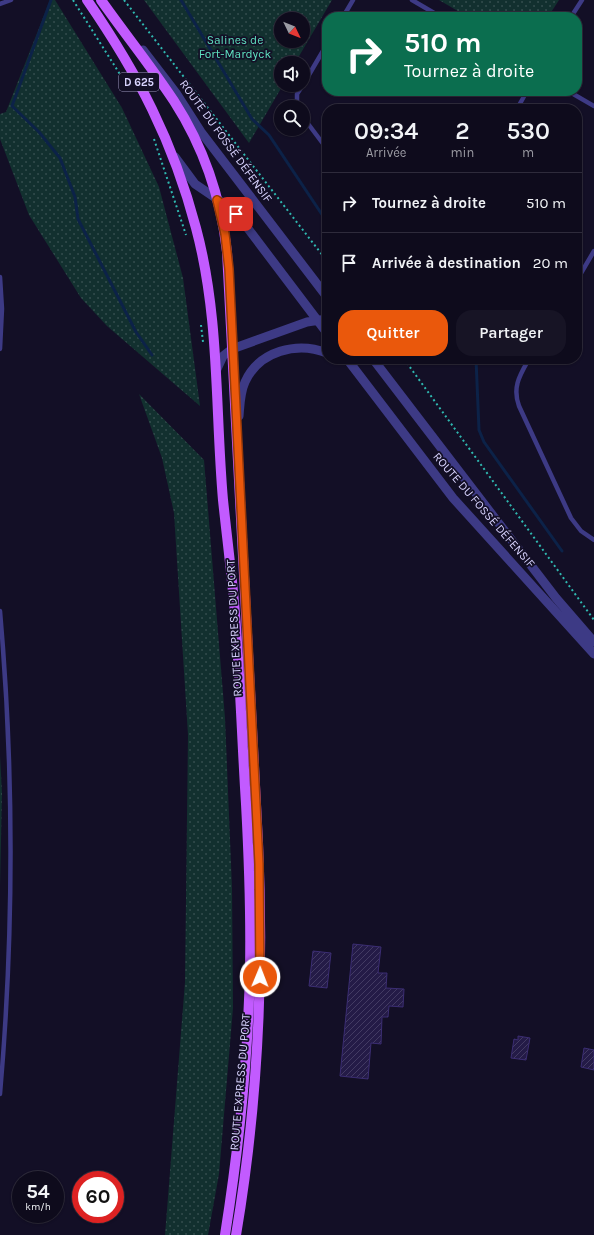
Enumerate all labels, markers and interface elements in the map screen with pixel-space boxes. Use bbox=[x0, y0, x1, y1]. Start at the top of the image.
north arrow bbox=[274, 12, 310, 48]
map controls bbox=[274, 12, 310, 136]
text: 510 m bbox=[404, 26, 482, 59]
icon: right bbox=[338, 28, 390, 80]
park label: Salines de Fort-Mardyck bbox=[199, 33, 271, 61]
button: sound bbox=[274, 56, 310, 92]
text: Tournez à droite bbox=[404, 60, 534, 82]
road number: D 625 bbox=[119, 73, 159, 91]
street label: ROUTE DU FOSSÉ DÉFENSIF bbox=[177, 76, 276, 205]
button: search bbox=[274, 100, 310, 136]
text: 09:34 bbox=[354, 117, 418, 145]
text: 2 bbox=[455, 117, 470, 145]
text: 530 bbox=[506, 117, 550, 145]
text: Arrivée bbox=[366, 145, 407, 160]
text: min bbox=[450, 145, 474, 160]
text: m bbox=[522, 145, 534, 160]
icon: right bbox=[338, 192, 360, 214]
text: Tournez à droite bbox=[372, 194, 486, 212]
text: 510 m bbox=[526, 194, 566, 212]
pin bbox=[219, 197, 253, 231]
icon: arrive bbox=[225, 203, 247, 225]
icon: arrive bbox=[338, 252, 360, 274]
text: Arrivée à destination bbox=[372, 254, 521, 272]
text: 20 m bbox=[533, 254, 568, 272]
button: Quitter bbox=[338, 310, 448, 356]
button: Partager bbox=[456, 310, 566, 356]
street label: ROUTE DU FOSSÉ DÉFENSIF bbox=[430, 449, 539, 570]
street label: ROUTE EXPRESS DU PORT bbox=[223, 559, 245, 697]
position arrow bbox=[239, 956, 281, 998]
street label: ROUTE EXPRESS DU PORT bbox=[227, 1013, 253, 1151]
speed limit sign: 60 bbox=[72, 1171, 124, 1223]
text: 54 bbox=[26, 1180, 50, 1203]
text: km/h bbox=[25, 1201, 51, 1213]

